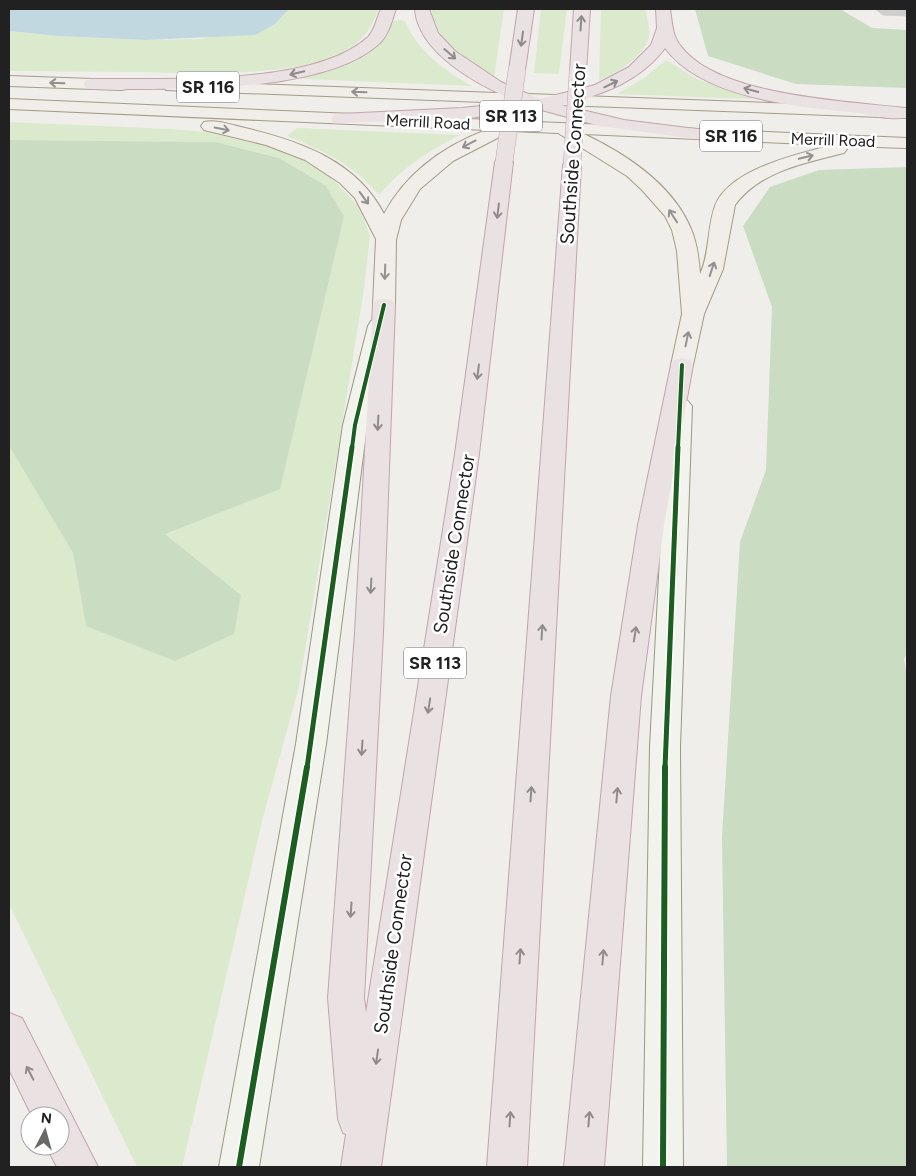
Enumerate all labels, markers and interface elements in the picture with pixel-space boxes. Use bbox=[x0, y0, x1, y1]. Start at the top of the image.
one-way arrow bbox=[576, 15, 586, 31]
one-way arrow bbox=[516, 31, 526, 47]
one-way arrow bbox=[443, 48, 456, 60]
street label: Southside Connector bbox=[555, 62, 591, 245]
one-way arrow bbox=[290, 69, 306, 78]
road number: SR 116 bbox=[177, 72, 239, 102]
one-way arrow bbox=[49, 78, 66, 88]
one-way arrow bbox=[603, 79, 618, 88]
one-way arrow bbox=[743, 85, 759, 94]
one-way arrow bbox=[352, 87, 368, 97]
road number: SR 113 bbox=[480, 100, 542, 132]
street label: Merrill Road bbox=[385, 110, 471, 134]
road number: SR 116 bbox=[700, 120, 762, 152]
one-way arrow bbox=[213, 124, 229, 134]
street label: Merrill Road bbox=[790, 129, 876, 151]
one-way arrow bbox=[461, 139, 476, 149]
one-way arrow bbox=[798, 152, 814, 161]
one-way arrow bbox=[359, 191, 369, 205]
one-way arrow bbox=[493, 202, 503, 218]
one-way arrow bbox=[668, 209, 679, 223]
one-way arrow bbox=[708, 262, 717, 277]
one-way arrow bbox=[380, 264, 389, 280]
one-way arrow bbox=[683, 332, 693, 348]
one-way arrow bbox=[473, 364, 483, 380]
one-way arrow bbox=[374, 415, 383, 431]
street label: Southside Connector bbox=[428, 452, 480, 636]
one-way arrow bbox=[366, 577, 376, 593]
one-way arrow bbox=[537, 624, 546, 640]
one-way arrow bbox=[630, 626, 640, 642]
road number: SR 113 bbox=[404, 648, 466, 678]
one-way arrow bbox=[424, 698, 434, 714]
one-way arrow bbox=[357, 740, 366, 756]
one-way arrow bbox=[527, 787, 536, 803]
one-way arrow bbox=[612, 787, 622, 803]
street label: Southside Connector bbox=[369, 852, 417, 1036]
one-way arrow bbox=[347, 902, 356, 918]
one-way arrow bbox=[516, 949, 525, 965]
one-way arrow bbox=[598, 949, 608, 965]
one-way arrow bbox=[372, 1049, 382, 1065]
one-way arrow bbox=[25, 1066, 34, 1081]
north arrow bbox=[20, 1106, 70, 1156]
text: N bbox=[40, 1110, 53, 1128]
one-way arrow bbox=[505, 1111, 514, 1127]
one-way arrow bbox=[584, 1111, 593, 1127]

